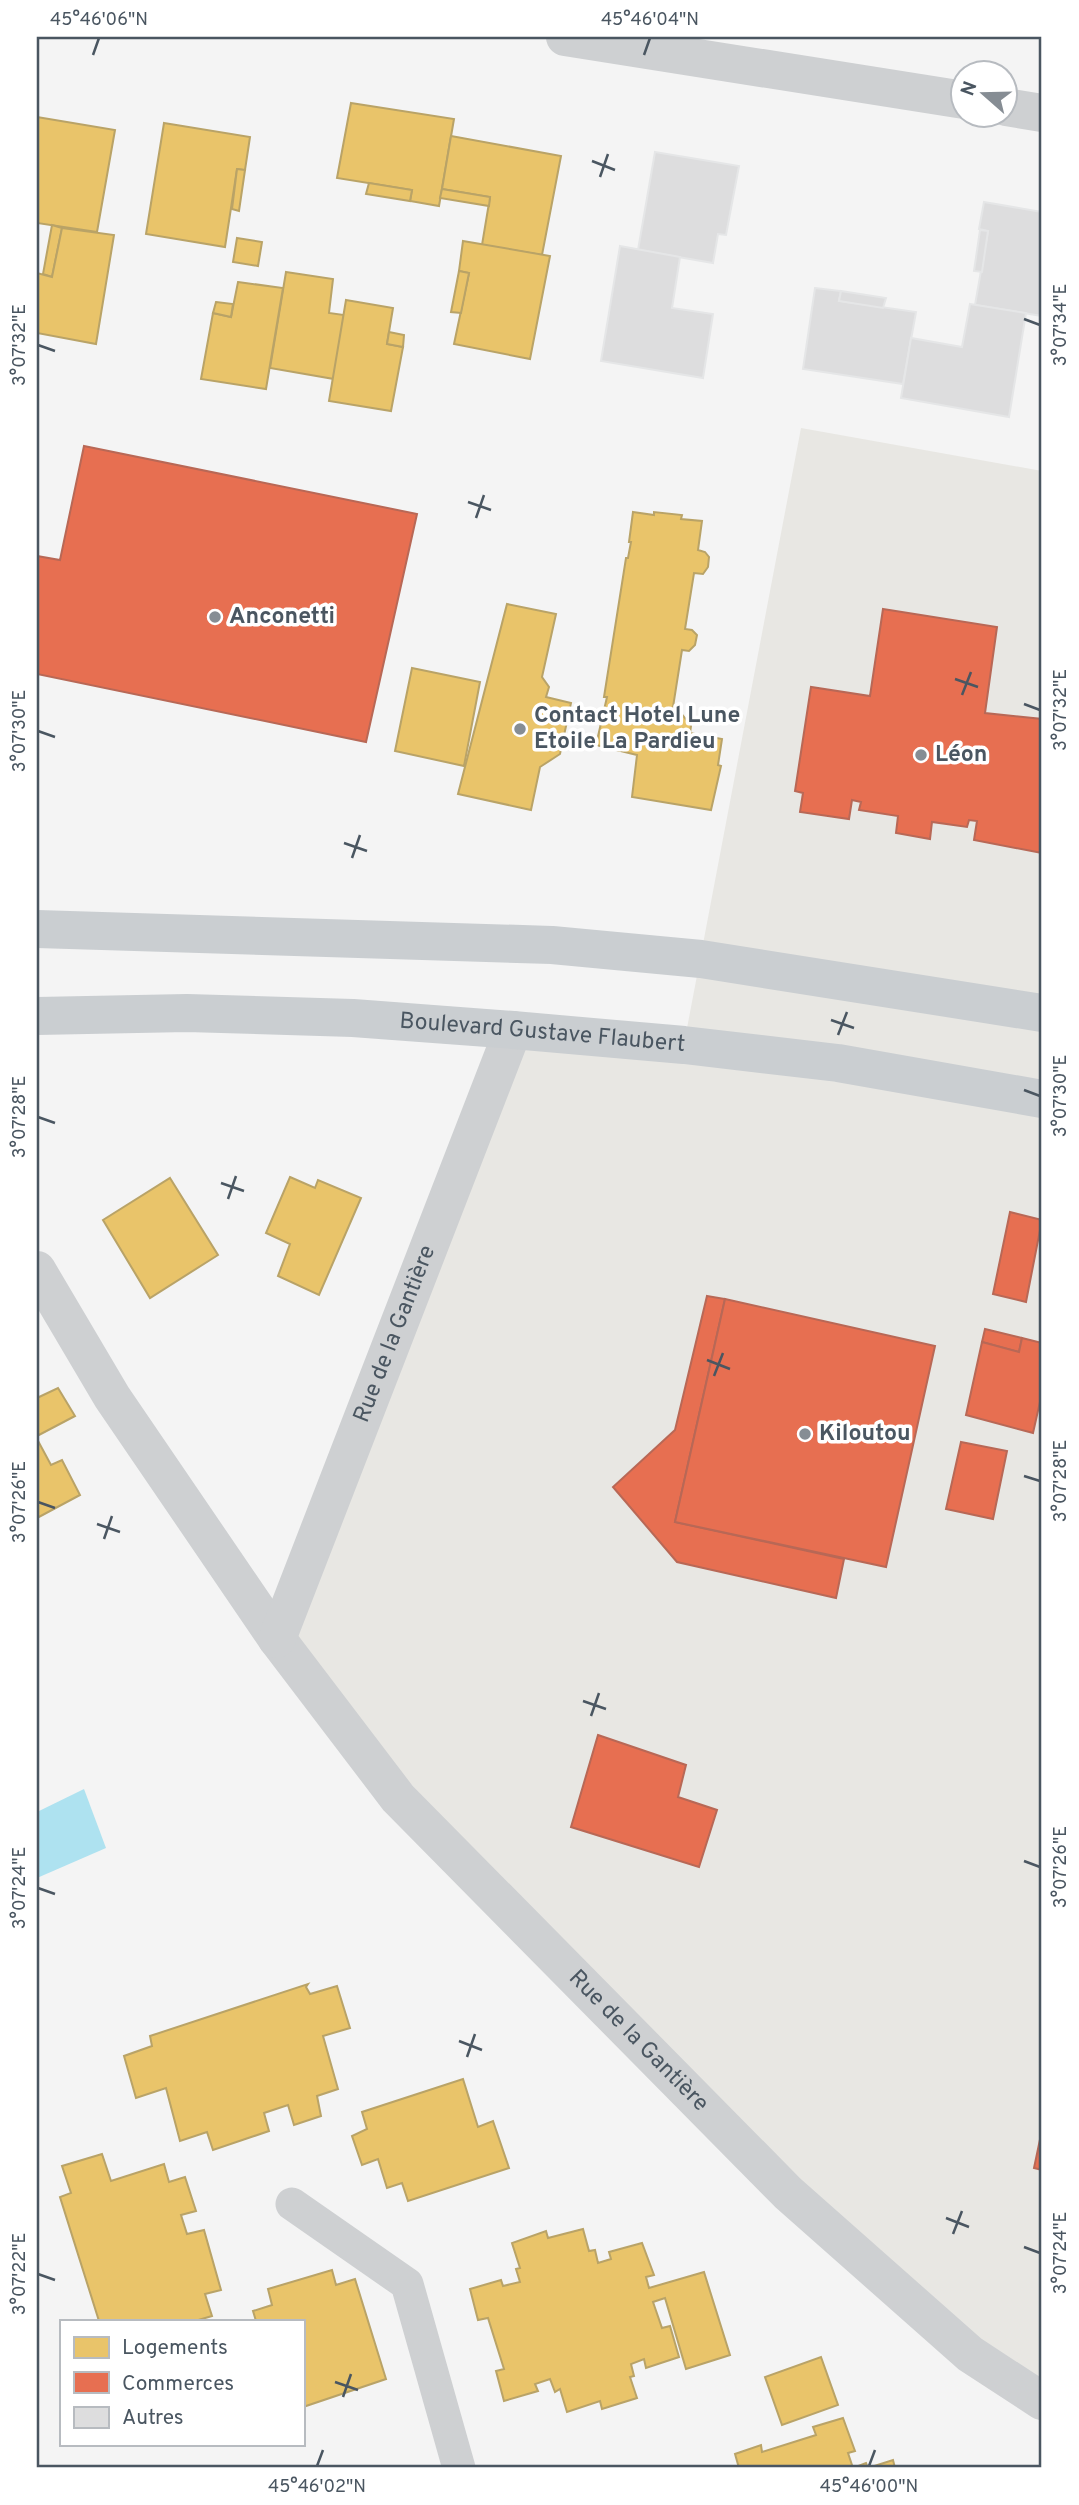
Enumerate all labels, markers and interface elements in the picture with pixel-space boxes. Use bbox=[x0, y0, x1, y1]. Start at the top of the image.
text: 45°46'06"N bbox=[50, 9, 148, 32]
text: 45°46'04"N bbox=[601, 9, 699, 32]
north arrow bbox=[950, 60, 1020, 130]
text: N bbox=[956, 78, 984, 99]
text: 3°07'34"E bbox=[1050, 284, 1073, 366]
text: 3°07'32"E bbox=[9, 304, 32, 386]
place label: Anconetti bbox=[229, 603, 335, 632]
marker: Anconetti bbox=[207, 609, 223, 625]
text: 3°07'32"E bbox=[1050, 669, 1073, 751]
text: 3°07'30"E bbox=[9, 690, 32, 772]
place label: Contact Hotel Lune Etoile La Pardieu bbox=[534, 702, 740, 757]
marker: Contact Hotel Lune Etoile La Pardieu bbox=[512, 721, 528, 737]
place label: Léon bbox=[935, 741, 987, 770]
marker: Léon bbox=[913, 747, 929, 763]
street label: Boulevard Gustave Flaubert bbox=[398, 1007, 686, 1060]
text: 3°07'30"E bbox=[1050, 1055, 1073, 1137]
text: 3°07'28"E bbox=[9, 1076, 32, 1158]
street label: Rue de la Gantière bbox=[348, 1241, 443, 1427]
place label: Kiloutou bbox=[819, 1420, 911, 1449]
marker: Kiloutou bbox=[797, 1426, 813, 1442]
text: 3°07'28"E bbox=[1050, 1440, 1073, 1522]
text: 3°07'26"E bbox=[9, 1461, 32, 1543]
text: 3°07'26"E bbox=[1050, 1826, 1073, 1908]
text: 3°07'24"E bbox=[9, 1847, 32, 1929]
street label: Rue de la Gantière bbox=[562, 1964, 714, 2118]
text: 3°07'24"E bbox=[1050, 2212, 1073, 2294]
text: 3°07'22"E bbox=[9, 2233, 32, 2315]
legend bbox=[60, 2320, 304, 2446]
text: Logements bbox=[122, 2335, 228, 2362]
text: Commerces bbox=[122, 2371, 234, 2398]
text: Autres bbox=[122, 2405, 184, 2432]
text: 45°46'02"N bbox=[268, 2476, 366, 2499]
text: 45°46'00"N bbox=[820, 2476, 918, 2499]

